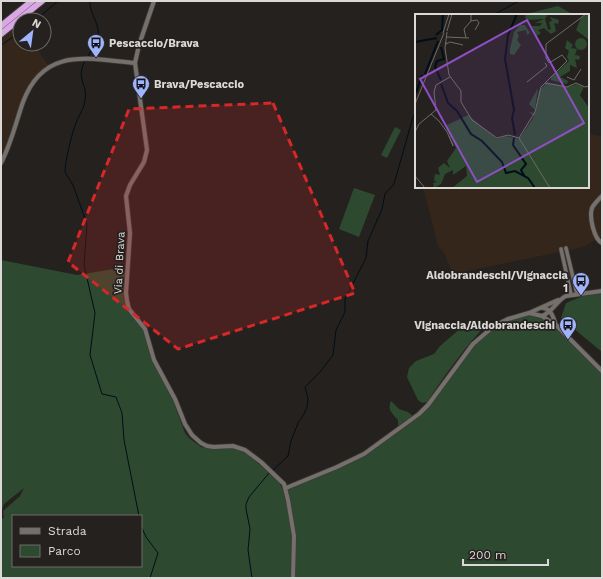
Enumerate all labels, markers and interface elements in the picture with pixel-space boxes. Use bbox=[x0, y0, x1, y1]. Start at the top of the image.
north arrow bbox=[12, 12, 52, 52]
inset map bbox=[415, 14, 589, 188]
text: N bbox=[30, 16, 43, 31]
bus stop icon: Pescaccio/Brava bbox=[86, 33, 106, 58]
place label: Pescaccio/Brava bbox=[109, 37, 200, 50]
bus stop icon: Brava/Pescaccio bbox=[131, 74, 151, 99]
place label: Brava/Pescaccio bbox=[154, 78, 245, 91]
street label: Via di Brava bbox=[111, 231, 128, 295]
place label: Aldobrandeschi/Vignaccia 1 bbox=[426, 269, 569, 295]
bus stop icon: Aldobrandeschi/Vignaccia 1 bbox=[571, 271, 591, 296]
bus stop icon: Vignaccia/Aldobrandeschi bbox=[558, 315, 578, 340]
place label: Vignaccia/Aldobrandeschi bbox=[414, 319, 555, 332]
legend bbox=[12, 515, 142, 567]
text: Strada bbox=[48, 524, 87, 538]
scale bar bbox=[463, 541, 548, 567]
text: Parco bbox=[48, 544, 81, 558]
text: 200 m bbox=[469, 548, 506, 562]

